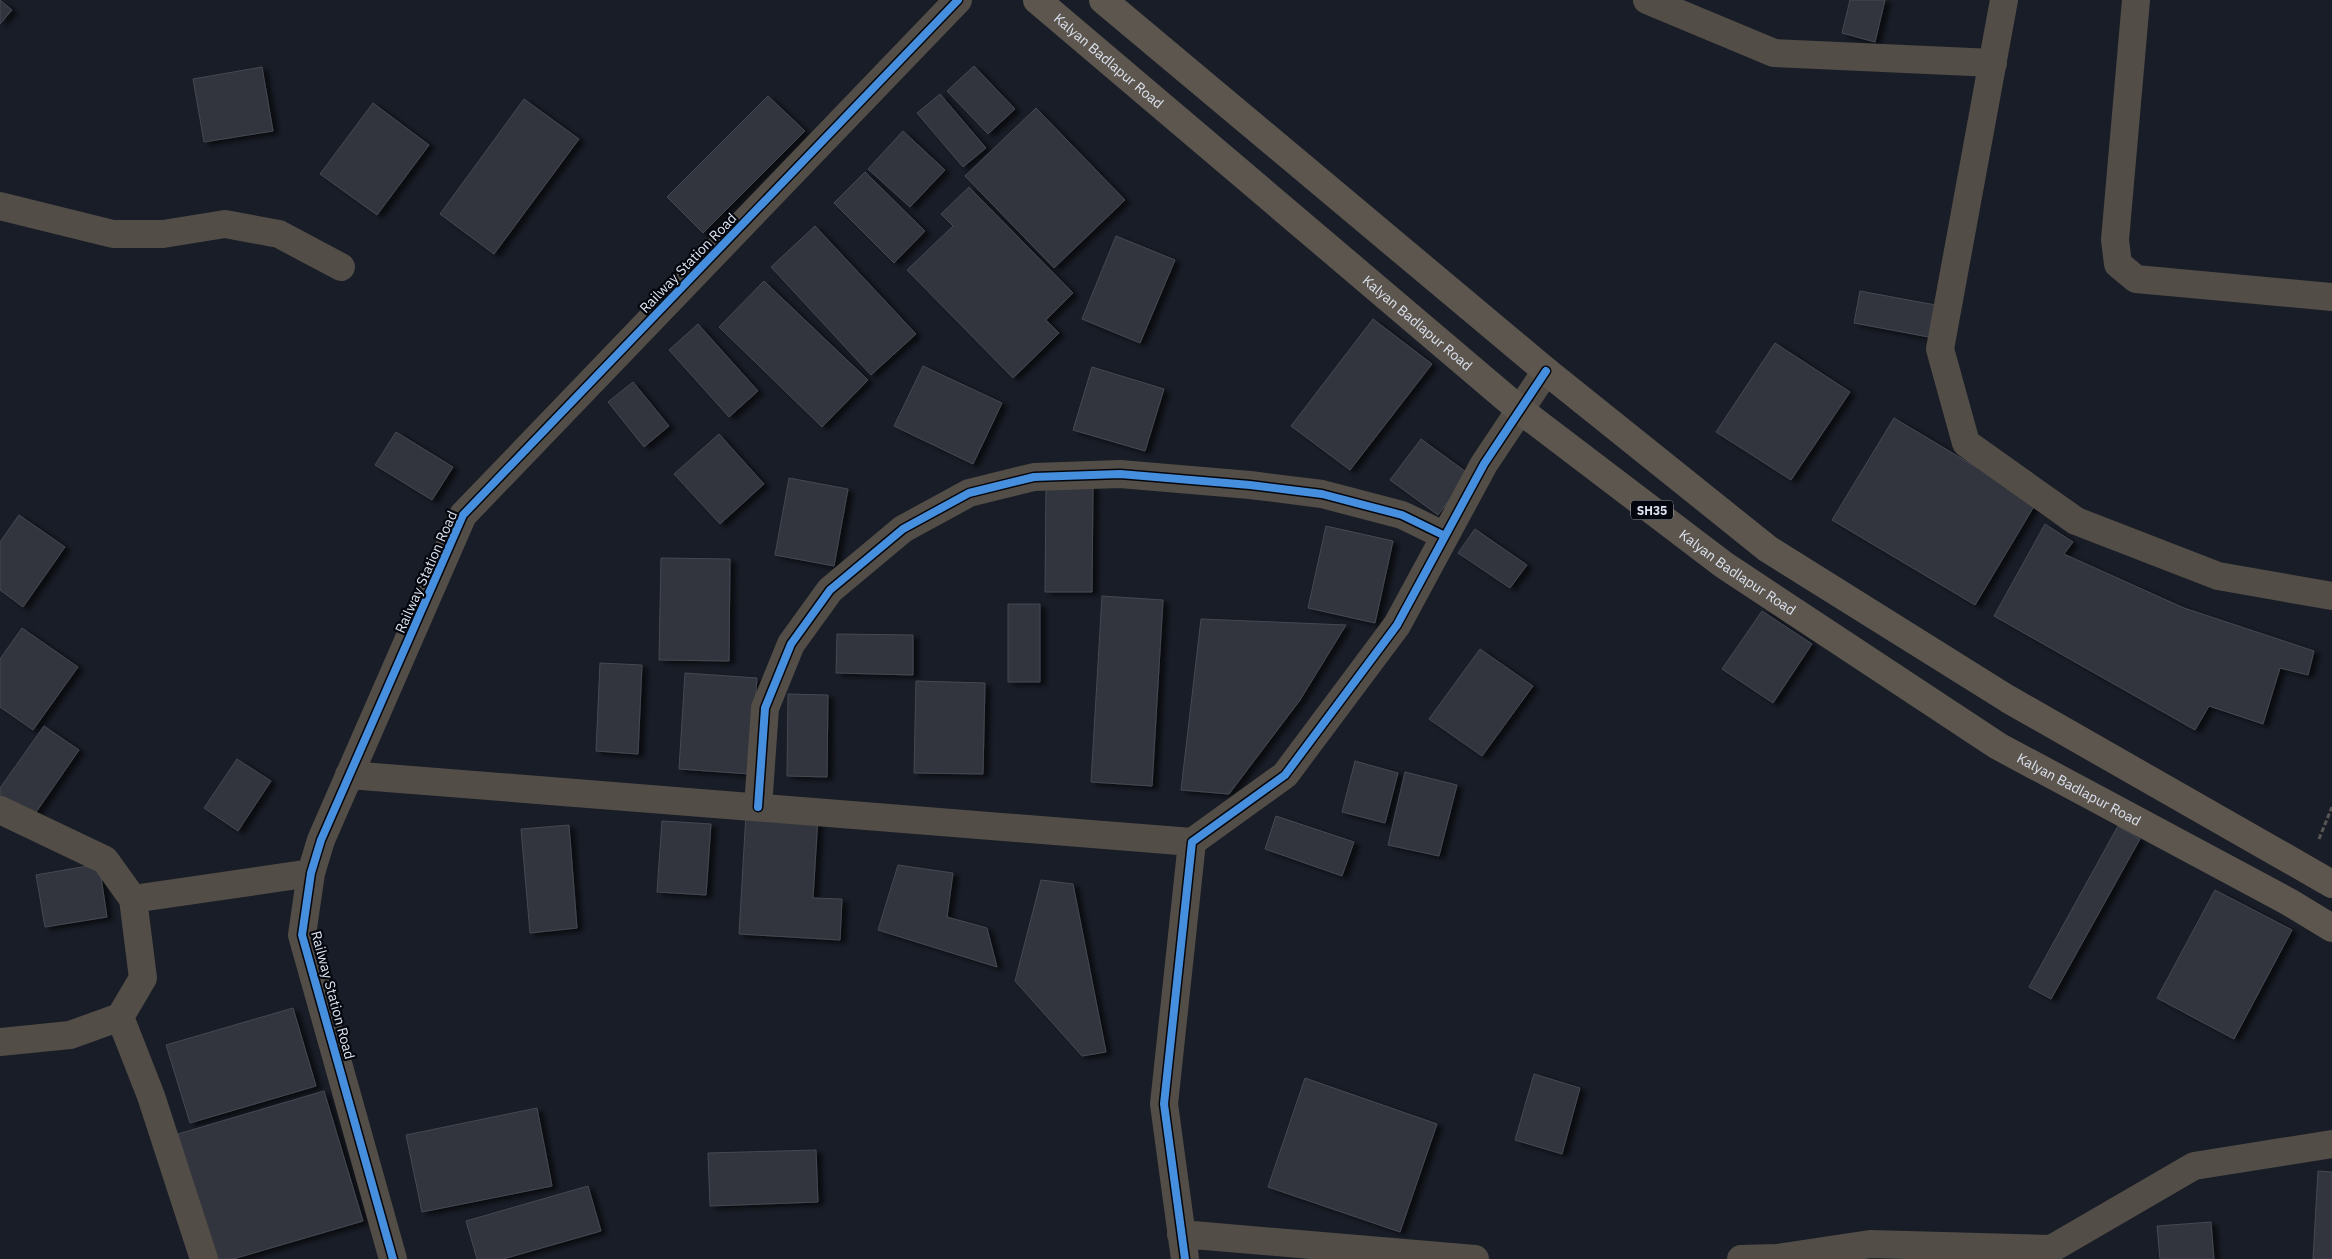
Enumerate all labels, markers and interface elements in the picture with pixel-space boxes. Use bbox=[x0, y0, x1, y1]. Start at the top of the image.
street label: Kalyan Badlapur Road bbox=[1050, 9, 1167, 112]
street label: Railway Station Road bbox=[636, 209, 740, 317]
street label: Kalyan Badlapur Road bbox=[1359, 271, 1476, 374]
road number: SH35 bbox=[1631, 500, 1673, 520]
street label: Railway Station Road bbox=[391, 508, 461, 636]
street label: Kalyan Badlapur Road bbox=[1676, 525, 1799, 619]
street label: Kalyan Badlapur Road bbox=[2014, 749, 2144, 830]
street label: Railway Station Road bbox=[307, 929, 359, 1061]

